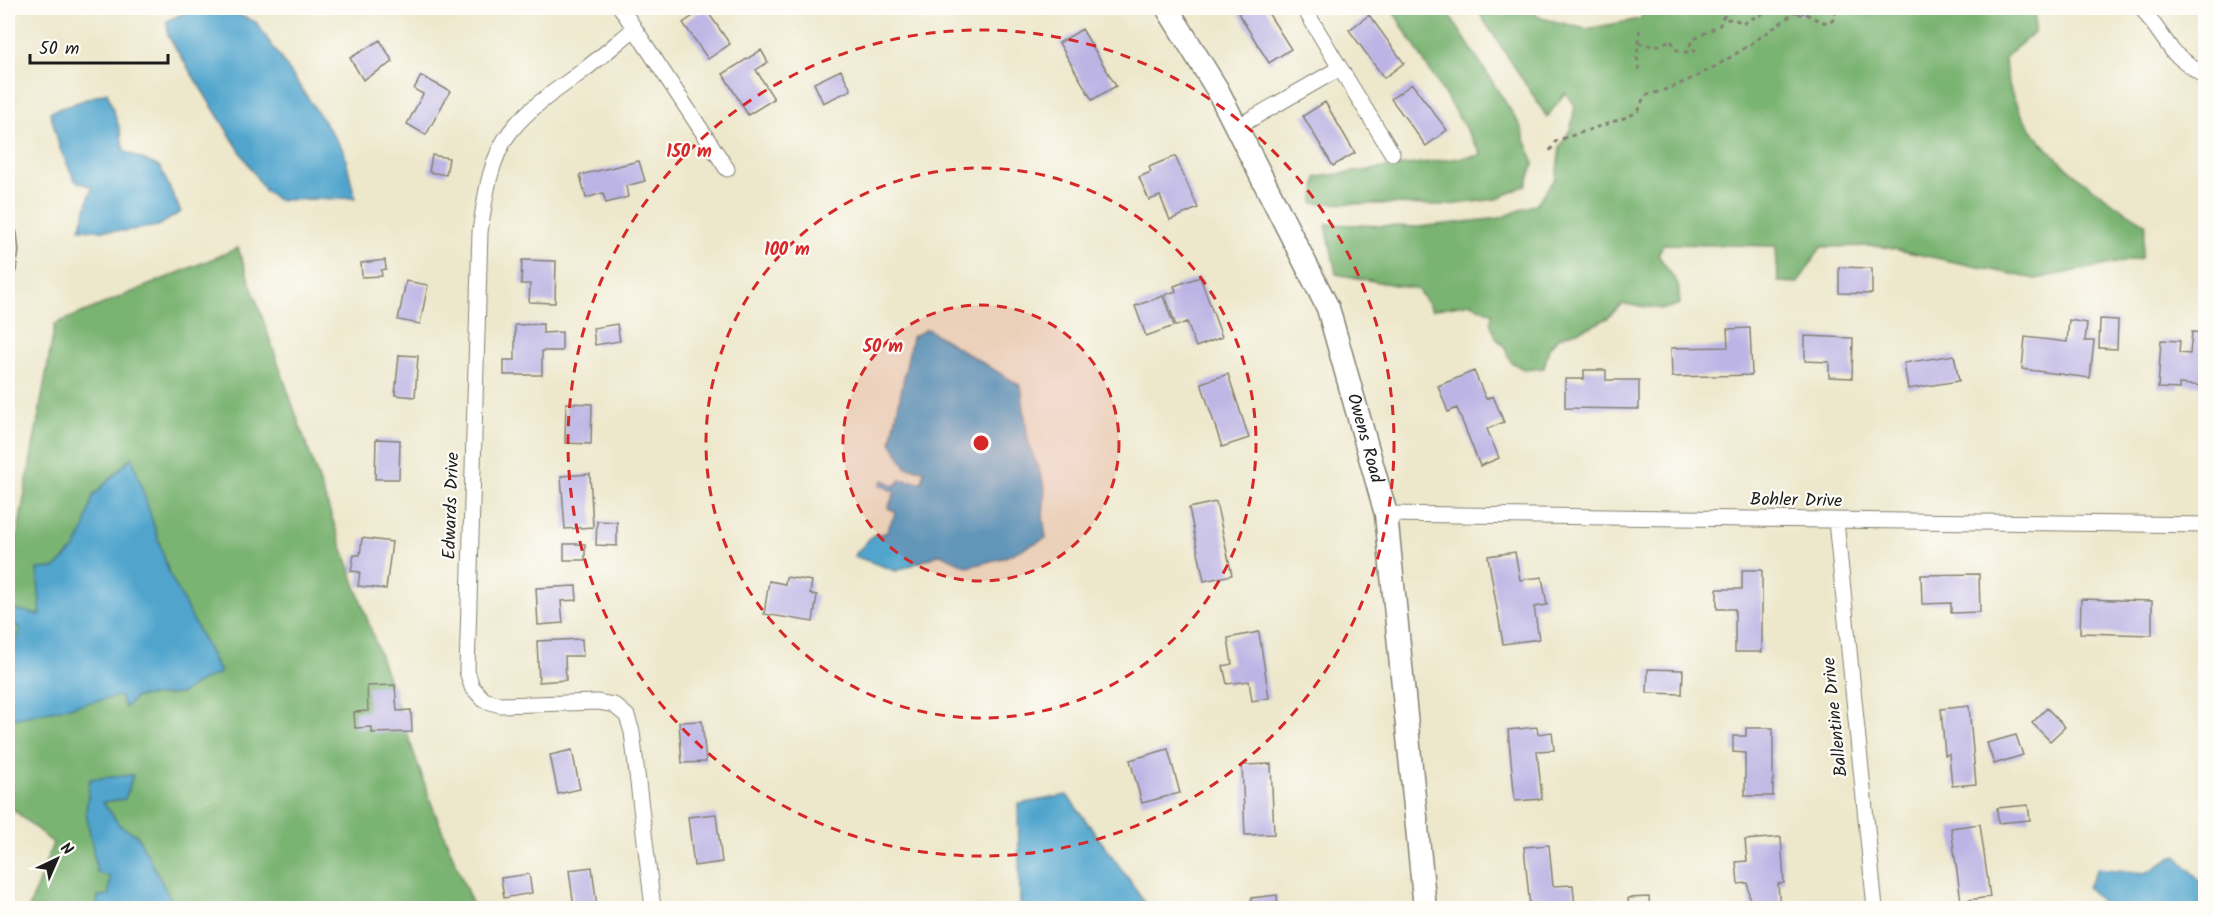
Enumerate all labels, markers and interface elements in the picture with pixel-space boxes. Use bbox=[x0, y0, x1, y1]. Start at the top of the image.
scale bar bbox=[30, 27, 168, 65]
text: 50 m bbox=[39, 35, 79, 64]
text: 150 m bbox=[666, 138, 712, 167]
text: 100 m bbox=[764, 236, 810, 265]
text: 50 m bbox=[862, 333, 903, 362]
street label: Owens Road bbox=[1338, 390, 1391, 487]
centre of rings bbox=[971, 433, 991, 453]
street label: Edwards Drive bbox=[436, 452, 468, 560]
street label: Bohler Drive bbox=[1749, 486, 1843, 516]
street label: Ballentine Drive bbox=[1815, 656, 1857, 778]
north arrow bbox=[27, 829, 87, 889]
text: N bbox=[54, 837, 79, 862]

